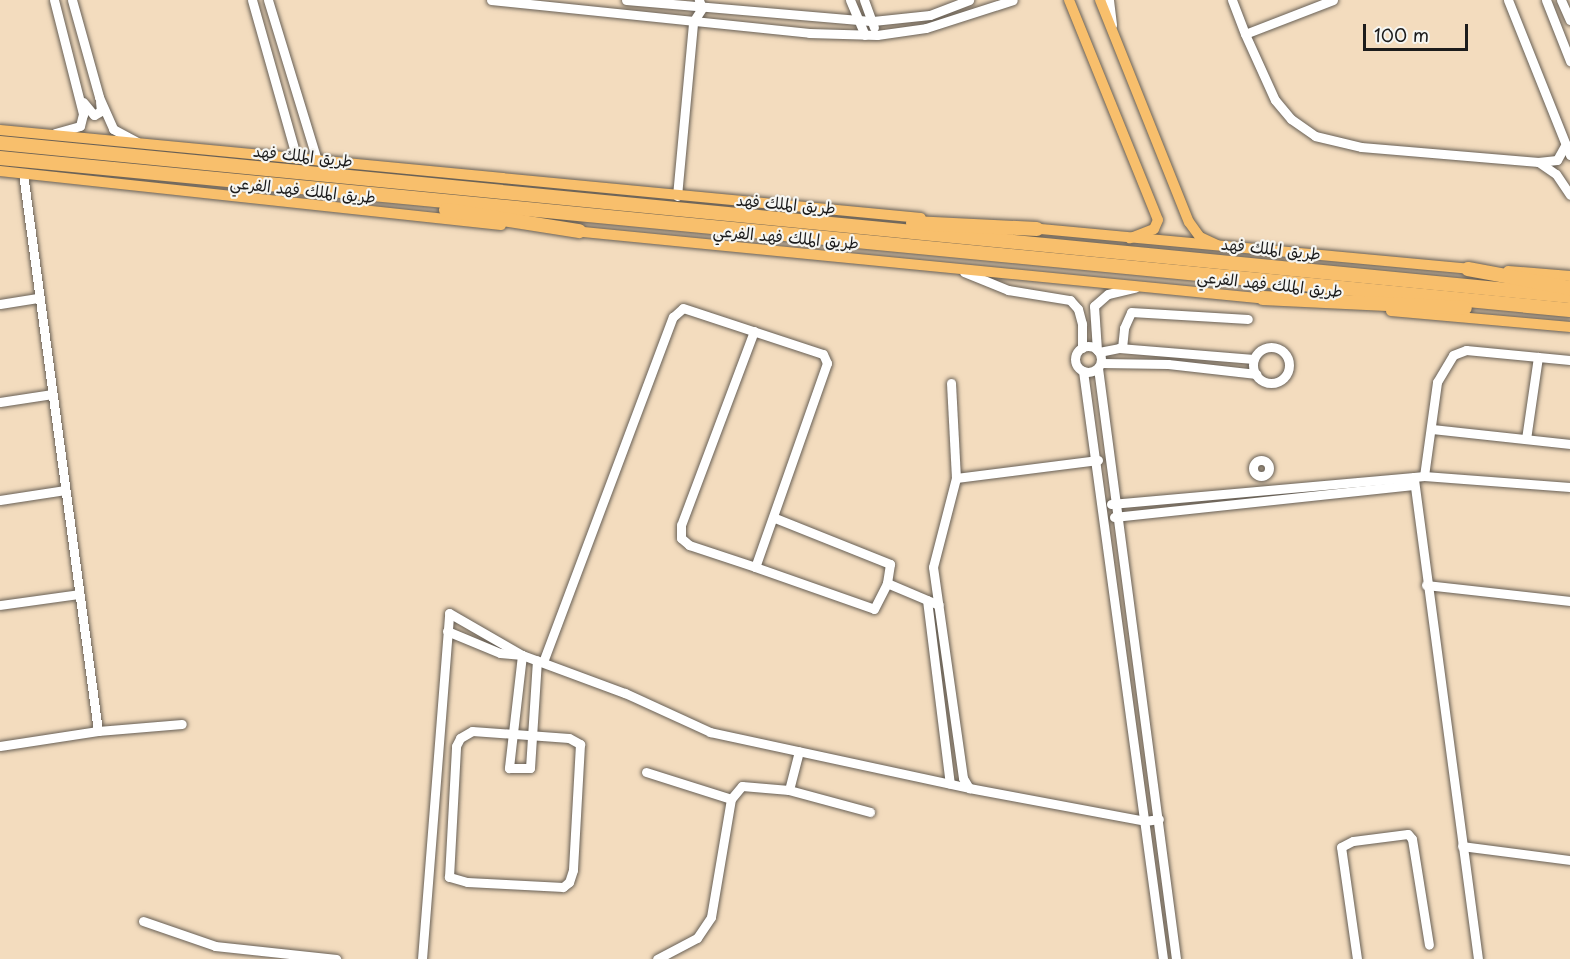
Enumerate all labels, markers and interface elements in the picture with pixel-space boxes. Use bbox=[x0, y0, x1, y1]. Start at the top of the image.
scale bar bbox=[1366, 12, 1471, 50]
text: 100 m bbox=[1374, 21, 1429, 48]
street label: طريق الملك فهد bbox=[252, 140, 354, 170]
street label: طريق الملك فهد الفرعي bbox=[229, 172, 377, 206]
street label: طريق الملك فهد bbox=[735, 189, 837, 217]
street label: طريق الملك فهد الفرعي bbox=[712, 220, 860, 252]
street label: طريق الملك فهد bbox=[1220, 233, 1322, 263]
street label: طريق الملك فهد الفرعي bbox=[1196, 266, 1344, 300]

